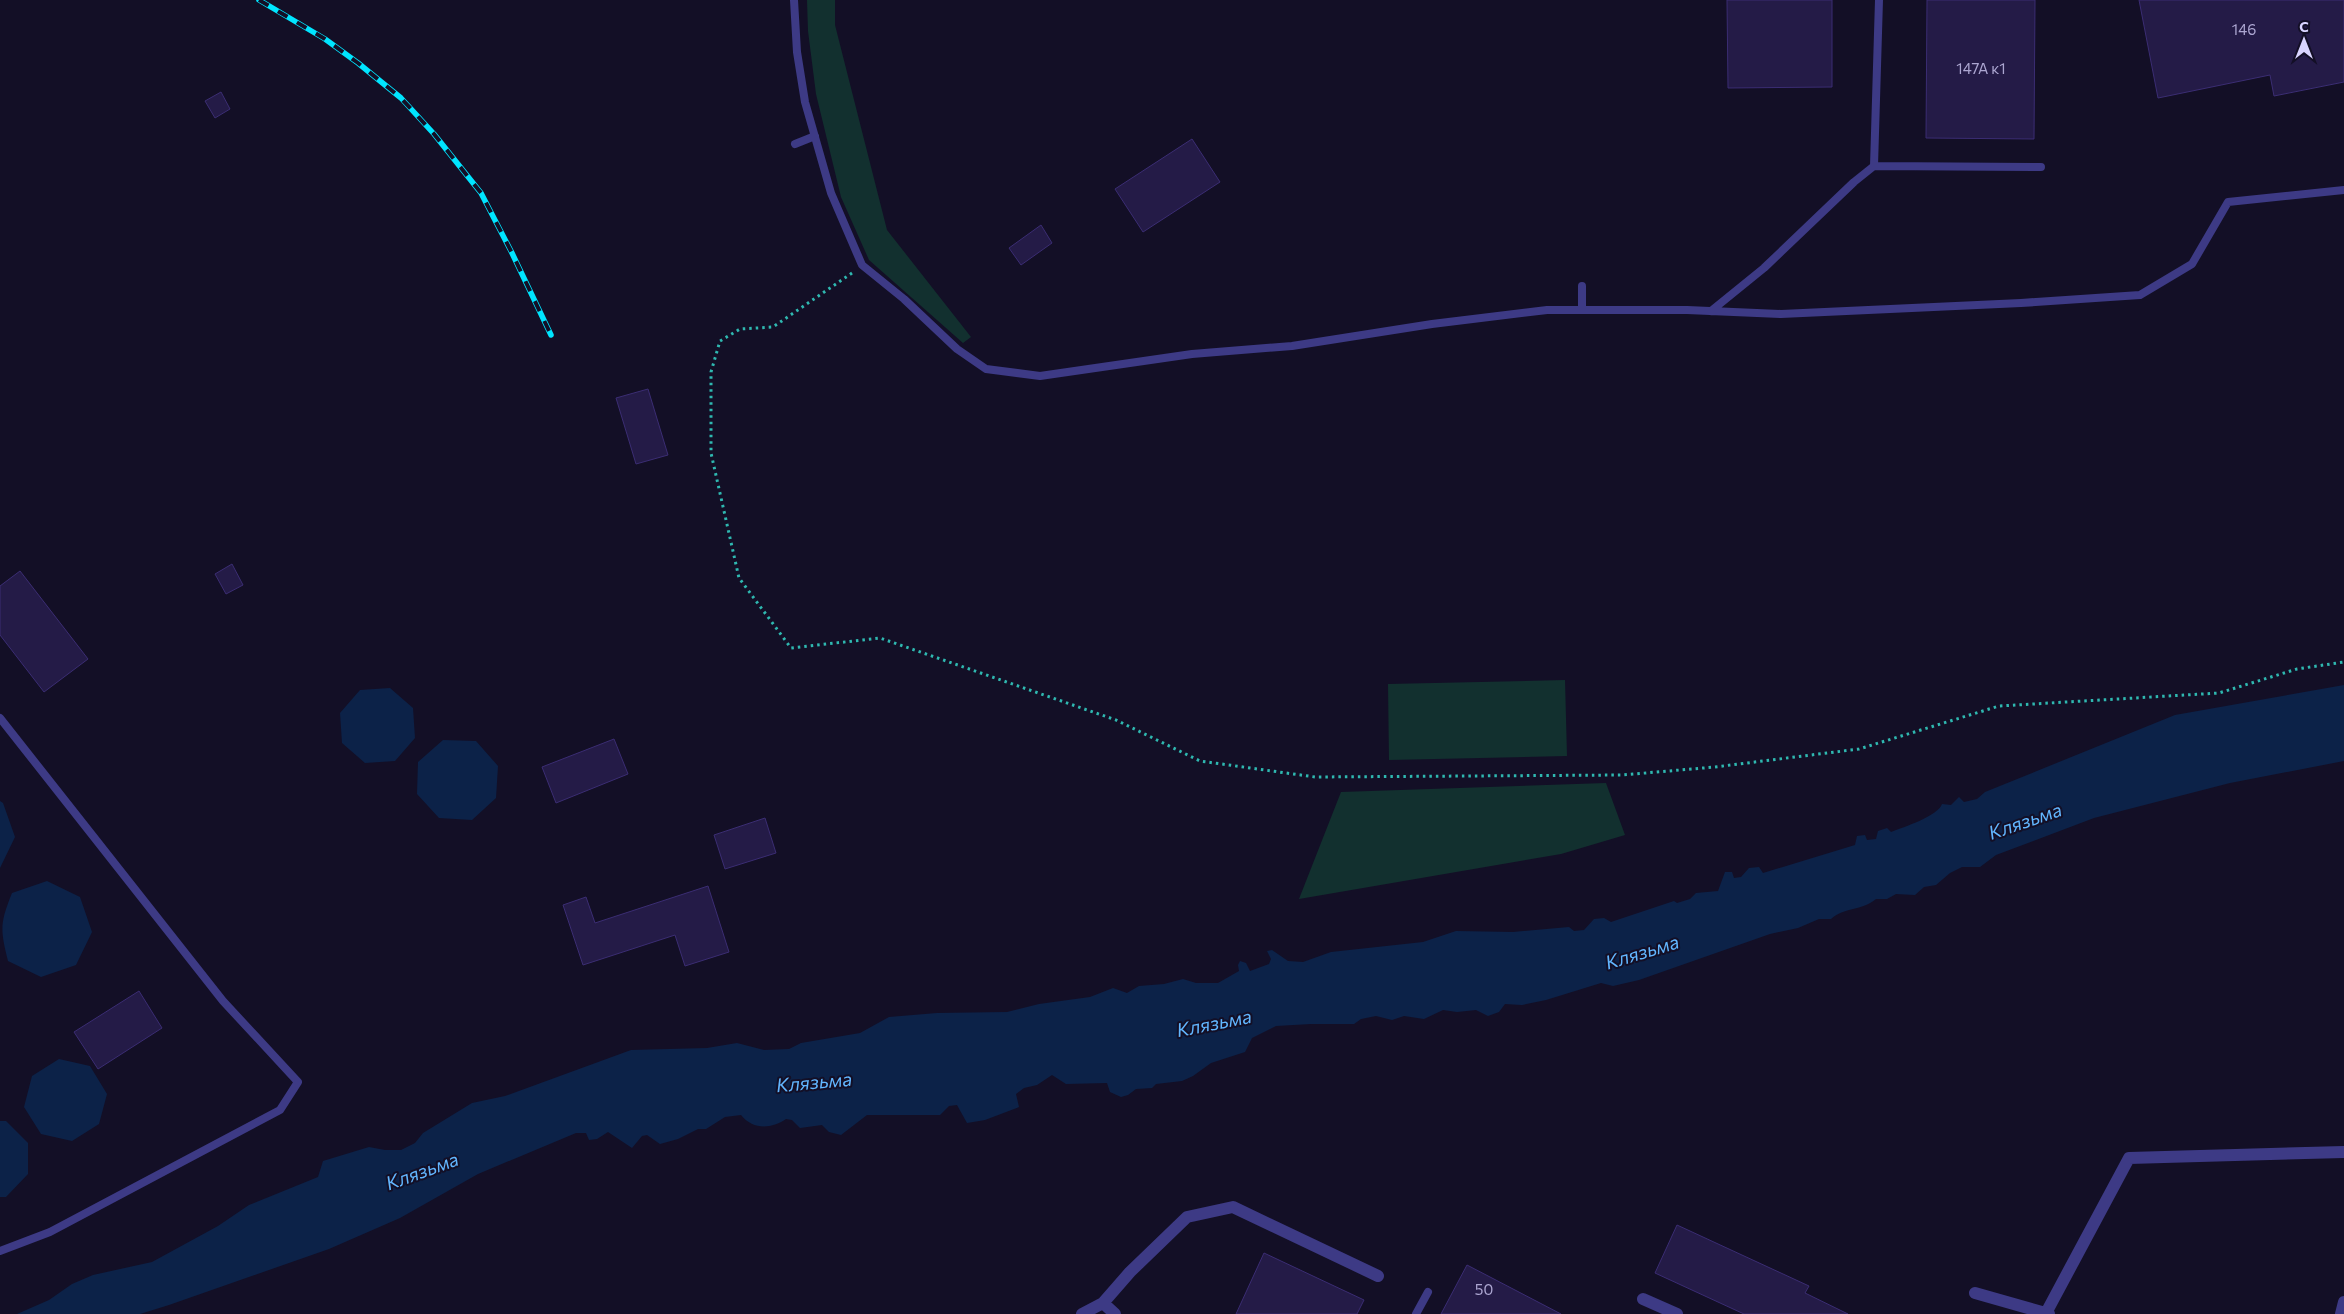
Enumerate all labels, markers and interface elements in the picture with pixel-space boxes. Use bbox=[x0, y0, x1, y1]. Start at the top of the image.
north arrow bbox=[2279, 15, 2329, 65]
text: С bbox=[2299, 18, 2309, 35]
house number: 146 bbox=[2232, 20, 2256, 38]
house number: 147А к1 bbox=[1956, 59, 2006, 77]
water label: Клязьма bbox=[1985, 797, 2065, 844]
water label: Клязьма bbox=[1602, 929, 1682, 974]
water label: Клязьма bbox=[1174, 1004, 1254, 1041]
water label: Клязьма bbox=[775, 1067, 853, 1096]
water label: Клязьма bbox=[382, 1147, 462, 1194]
house number: 50 bbox=[1475, 1280, 1493, 1298]

